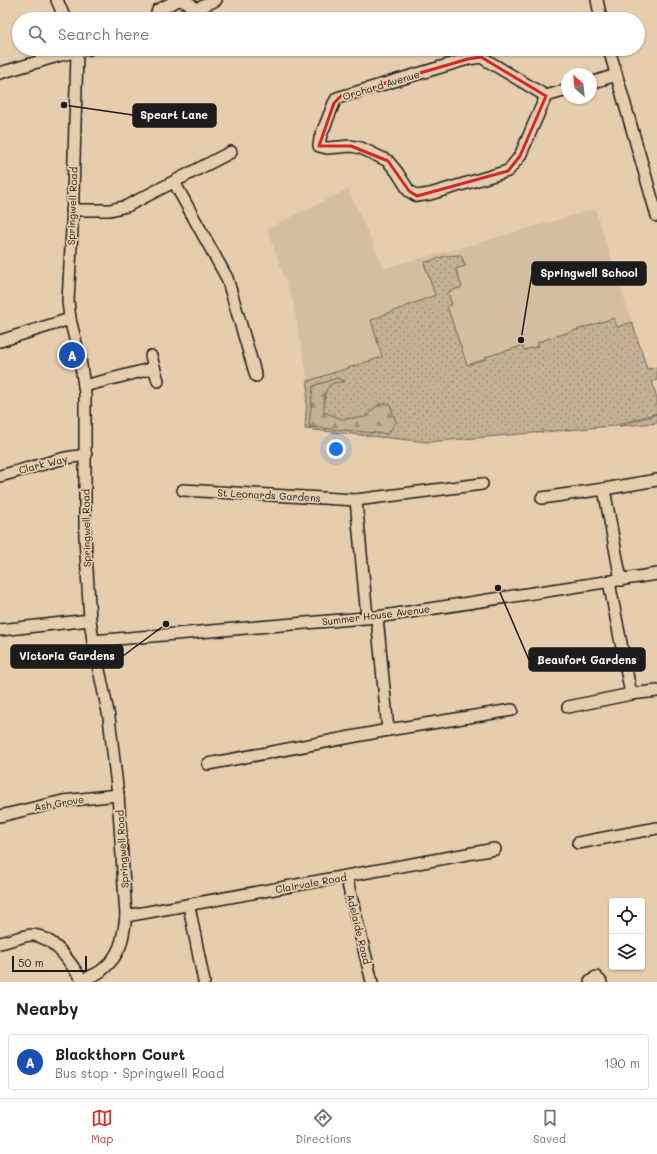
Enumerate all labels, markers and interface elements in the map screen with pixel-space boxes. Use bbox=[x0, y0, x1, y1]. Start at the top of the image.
search box bbox=[12, 12, 645, 56]
icon: search bbox=[26, 23, 48, 45]
text: Search here bbox=[58, 24, 149, 44]
street label: Orchard Avenue bbox=[341, 67, 421, 103]
north arrow bbox=[561, 68, 597, 104]
callout: Speart Lane bbox=[133, 104, 216, 127]
text: Speart Lane bbox=[140, 107, 208, 122]
street label: Springwell Road bbox=[64, 167, 80, 245]
callout: Springwell School bbox=[532, 262, 646, 285]
text: Springwell School bbox=[540, 265, 638, 280]
pin: A bbox=[59, 340, 85, 370]
your location bbox=[326, 439, 346, 459]
street label: Clark Way bbox=[17, 451, 69, 477]
street label: St Leonards Gardens bbox=[217, 485, 321, 505]
street label: Springwell Road bbox=[78, 489, 94, 567]
street label: Summer House Avenue bbox=[321, 601, 431, 629]
callout: Victoria Gardens bbox=[11, 645, 123, 668]
text: Victoria Gardens bbox=[19, 648, 115, 663]
callout: Beaufort Gardens bbox=[529, 648, 645, 671]
text: Beaufort Gardens bbox=[537, 652, 637, 667]
street label: Ash Grove bbox=[33, 792, 85, 814]
street label: Springwell Road bbox=[112, 809, 132, 889]
street label: Clairvale Road bbox=[274, 870, 348, 896]
street label: Adelaide Road bbox=[344, 892, 374, 966]
map controls bbox=[609, 898, 645, 970]
button: locate bbox=[609, 898, 645, 934]
button: layers bbox=[609, 934, 645, 970]
scale bar bbox=[12, 954, 87, 973]
text: 50 m bbox=[18, 955, 44, 970]
text: Nearby bbox=[16, 997, 78, 1019]
text: Blackthorn Court bbox=[55, 1044, 185, 1064]
text: A bbox=[25, 1054, 35, 1071]
text: 190 m bbox=[604, 1054, 640, 1071]
text: Bus stop · Springwell Road bbox=[55, 1064, 224, 1081]
tab: Map bbox=[91, 1107, 113, 1146]
tab: Directions bbox=[295, 1107, 351, 1146]
tab: Saved bbox=[533, 1107, 566, 1146]

